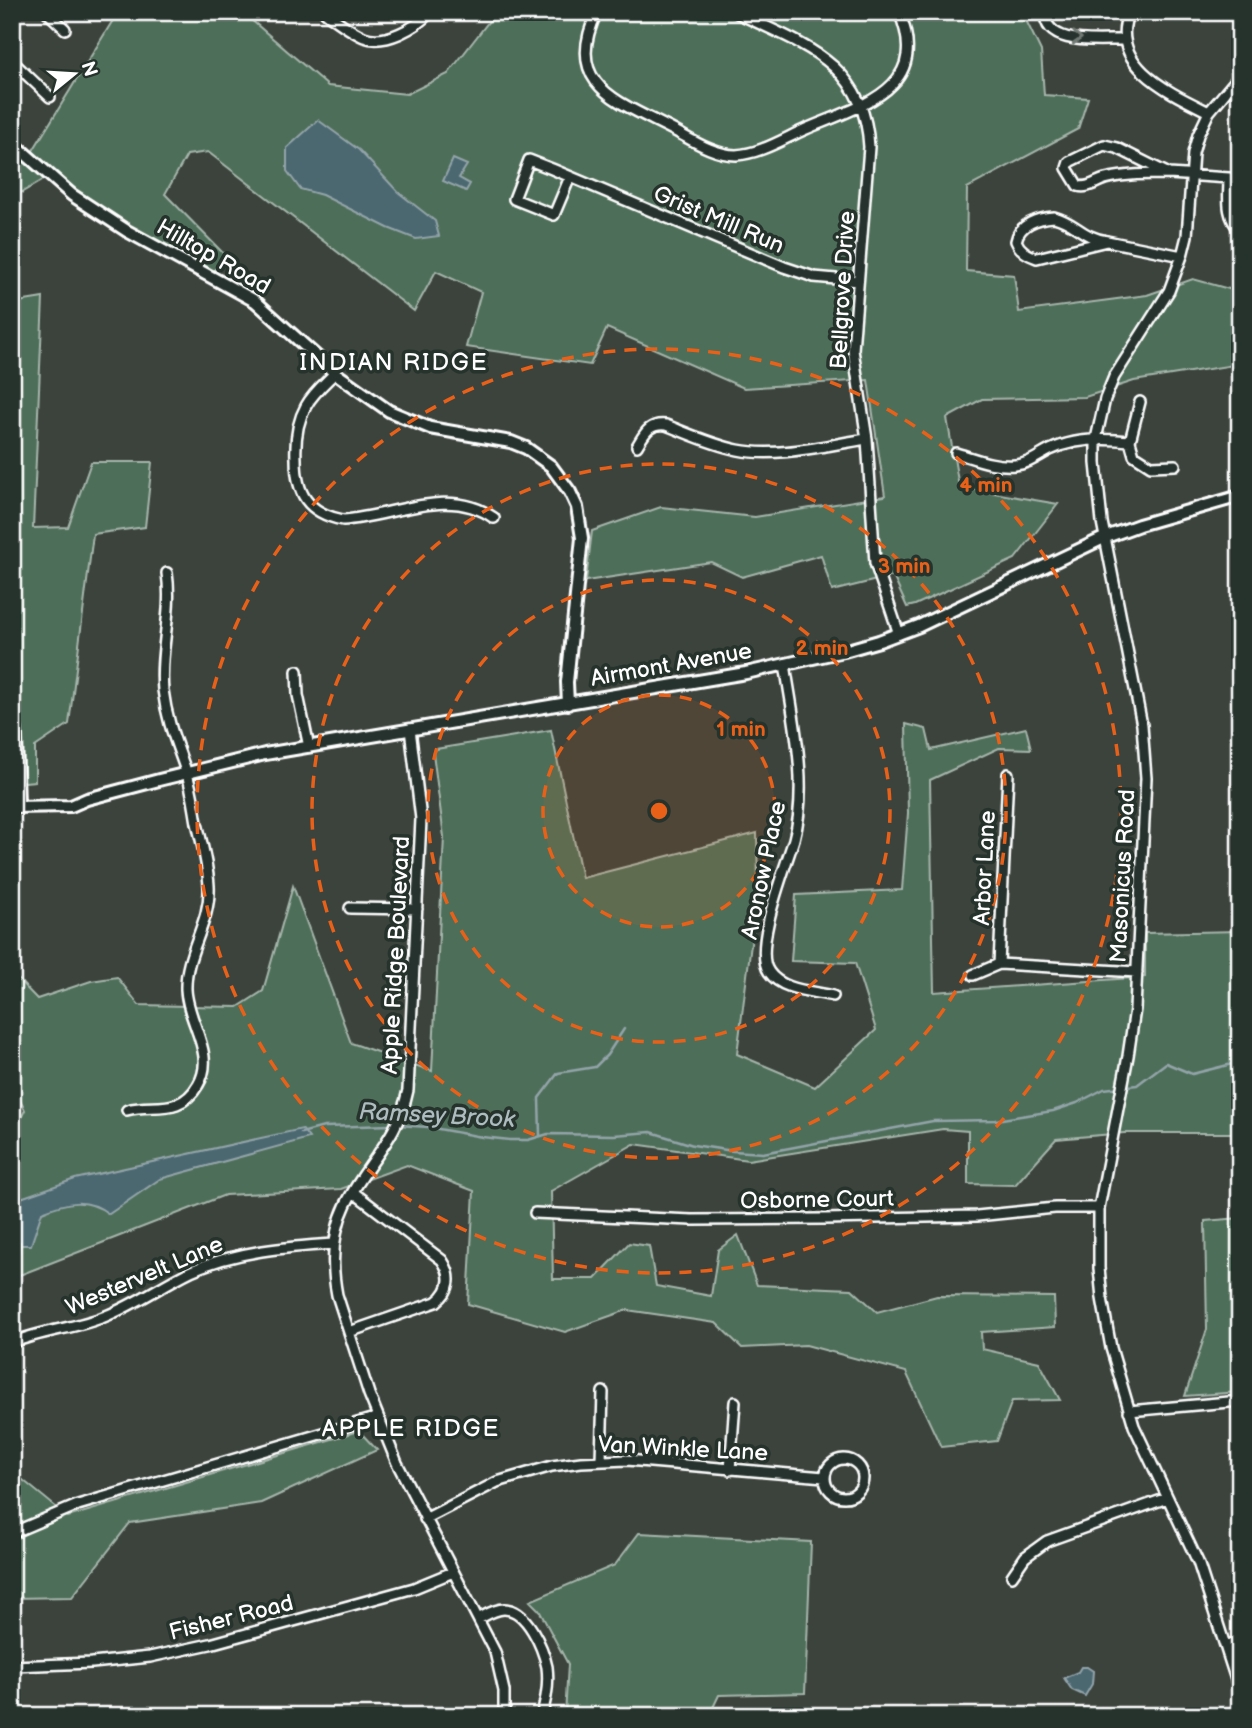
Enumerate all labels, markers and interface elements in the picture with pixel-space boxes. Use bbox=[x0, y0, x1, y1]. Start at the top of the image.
one-way arrow bbox=[1072, 30, 1083, 46]
north arrow bbox=[38, 38, 108, 108]
text: N bbox=[76, 59, 102, 80]
street label: Grist Mill Run bbox=[649, 180, 788, 260]
street label: Bellgrove Drive bbox=[825, 210, 861, 370]
street label: Hilltop Road bbox=[151, 213, 276, 301]
district label: INDIAN RIDGE bbox=[299, 348, 489, 377]
text: 4 min bbox=[960, 473, 1012, 498]
text: 3 min bbox=[878, 554, 930, 579]
text: 2 min bbox=[795, 636, 849, 661]
street label: Airmont Avenue bbox=[588, 637, 754, 693]
text: 1 min bbox=[716, 717, 766, 742]
street label: Masonicus Road bbox=[1104, 788, 1142, 964]
street label: Aronow Place bbox=[736, 798, 792, 942]
centre of rings bbox=[647, 799, 671, 823]
street label: Arbor Lane bbox=[968, 810, 1002, 926]
street label: Apple Ridge Boulevard bbox=[376, 835, 416, 1075]
water label: Ramsey Brook bbox=[358, 1097, 517, 1134]
street label: Osborne Court bbox=[740, 1185, 894, 1215]
street label: Westervelt Lane bbox=[62, 1230, 227, 1322]
district label: APPLE RIDGE bbox=[322, 1414, 500, 1443]
street label: Van Winkle Lane bbox=[597, 1431, 769, 1467]
street label: Fisher Road bbox=[166, 1589, 296, 1647]

